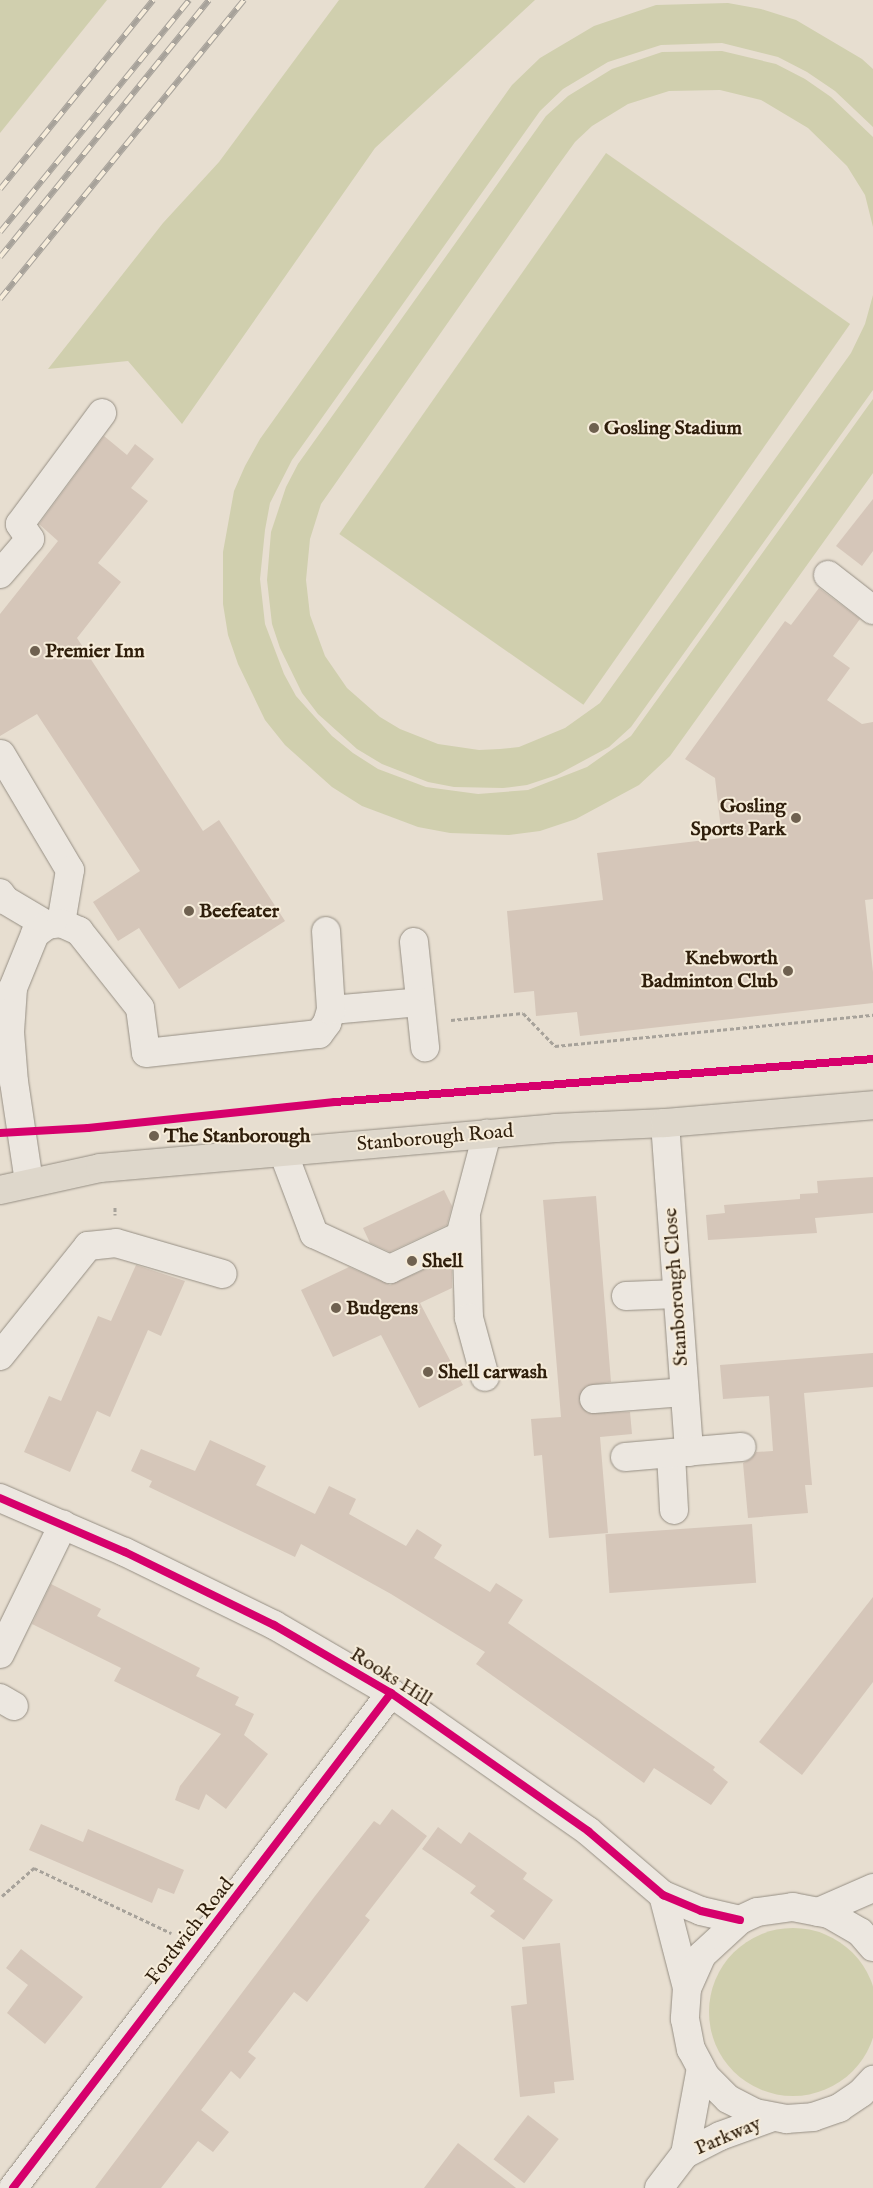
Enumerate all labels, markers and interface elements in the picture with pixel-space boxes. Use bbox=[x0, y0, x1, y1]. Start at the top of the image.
place label: Gosling Stadium bbox=[604, 416, 742, 440]
marker: Gosling Stadium bbox=[588, 422, 600, 434]
place label: Premier Inn bbox=[45, 639, 145, 663]
marker: Premier Inn bbox=[29, 645, 41, 657]
place label: Gosling Sports Park bbox=[691, 794, 786, 841]
marker: Gosling Sports Park bbox=[790, 812, 802, 824]
place label: Beefeater bbox=[199, 899, 279, 923]
marker: Beefeater bbox=[183, 905, 195, 917]
place label: Knebworth Badminton Club bbox=[641, 947, 778, 994]
marker: Knebworth Badminton Club bbox=[782, 965, 794, 977]
street label: Stanborough Road bbox=[356, 1119, 514, 1157]
place label: The Stanborough bbox=[164, 1124, 310, 1148]
marker: The Stanborough bbox=[148, 1130, 160, 1142]
street label: Stanborough Close bbox=[658, 1207, 694, 1367]
place label: Shell bbox=[422, 1249, 463, 1273]
marker: Shell bbox=[406, 1255, 418, 1267]
place label: Budgens bbox=[346, 1296, 418, 1320]
marker: Budgens bbox=[330, 1302, 342, 1314]
place label: Shell carwash bbox=[438, 1360, 547, 1384]
marker: Shell carwash bbox=[422, 1366, 434, 1378]
street label: Rooks Hill bbox=[346, 1642, 436, 1712]
street label: Fordwich Road bbox=[141, 1873, 239, 1989]
street label: Parkway bbox=[691, 2111, 765, 2161]

